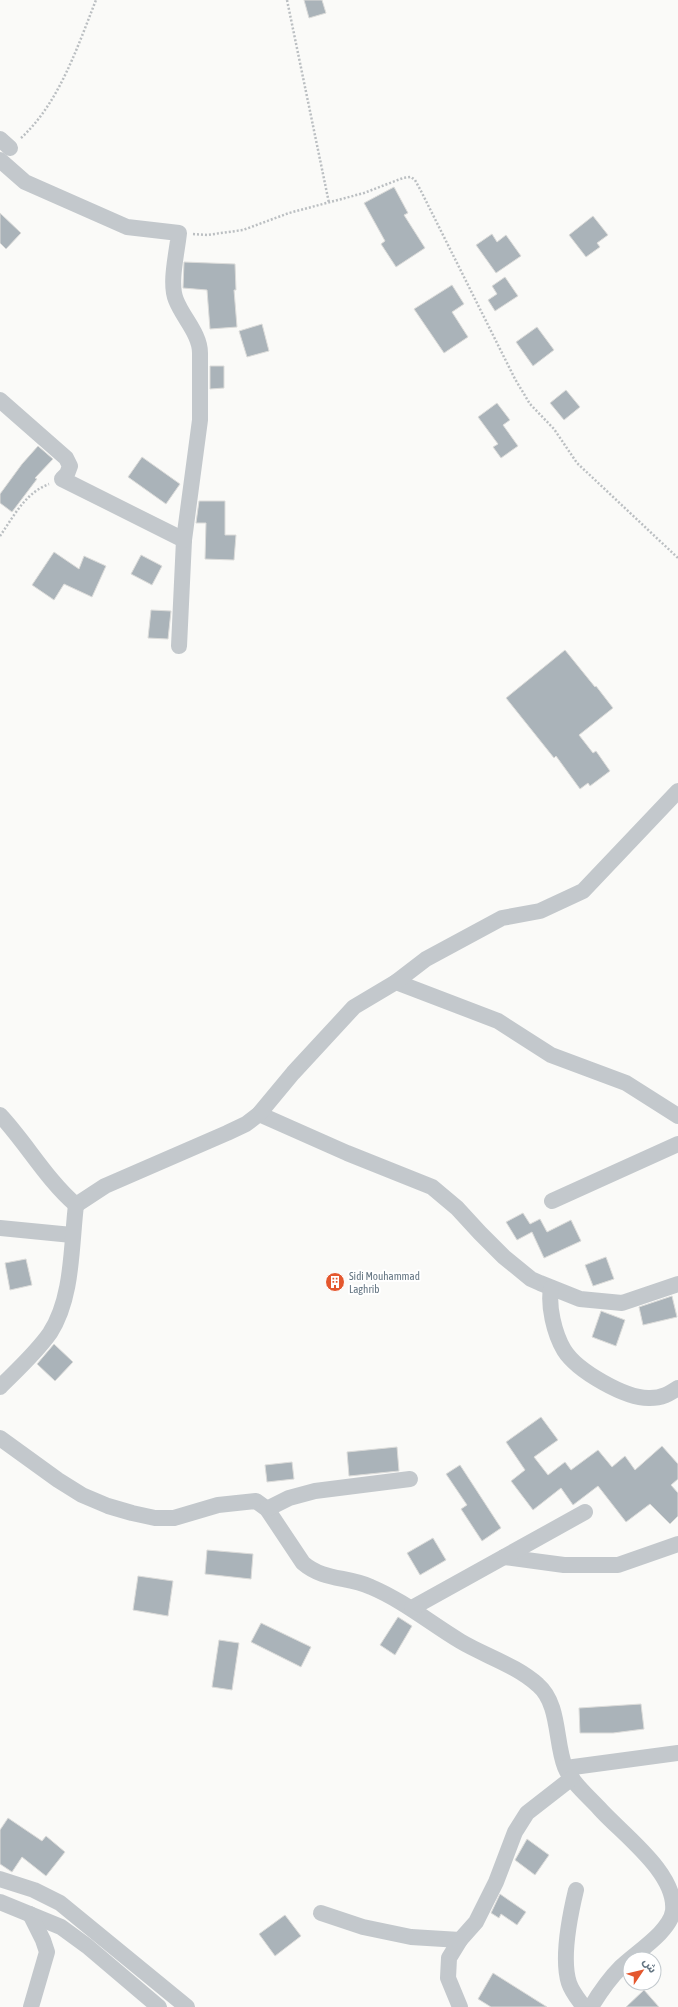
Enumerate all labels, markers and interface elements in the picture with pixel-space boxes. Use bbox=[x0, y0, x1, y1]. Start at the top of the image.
place label: Sidi Mouhammad Laghrib bbox=[349, 1270, 420, 1295]
building icon: Sidi Mouhammad Laghrib bbox=[324, 1271, 346, 1293]
north arrow bbox=[622, 1951, 662, 1991]
text: ش bbox=[640, 1956, 659, 1975]

